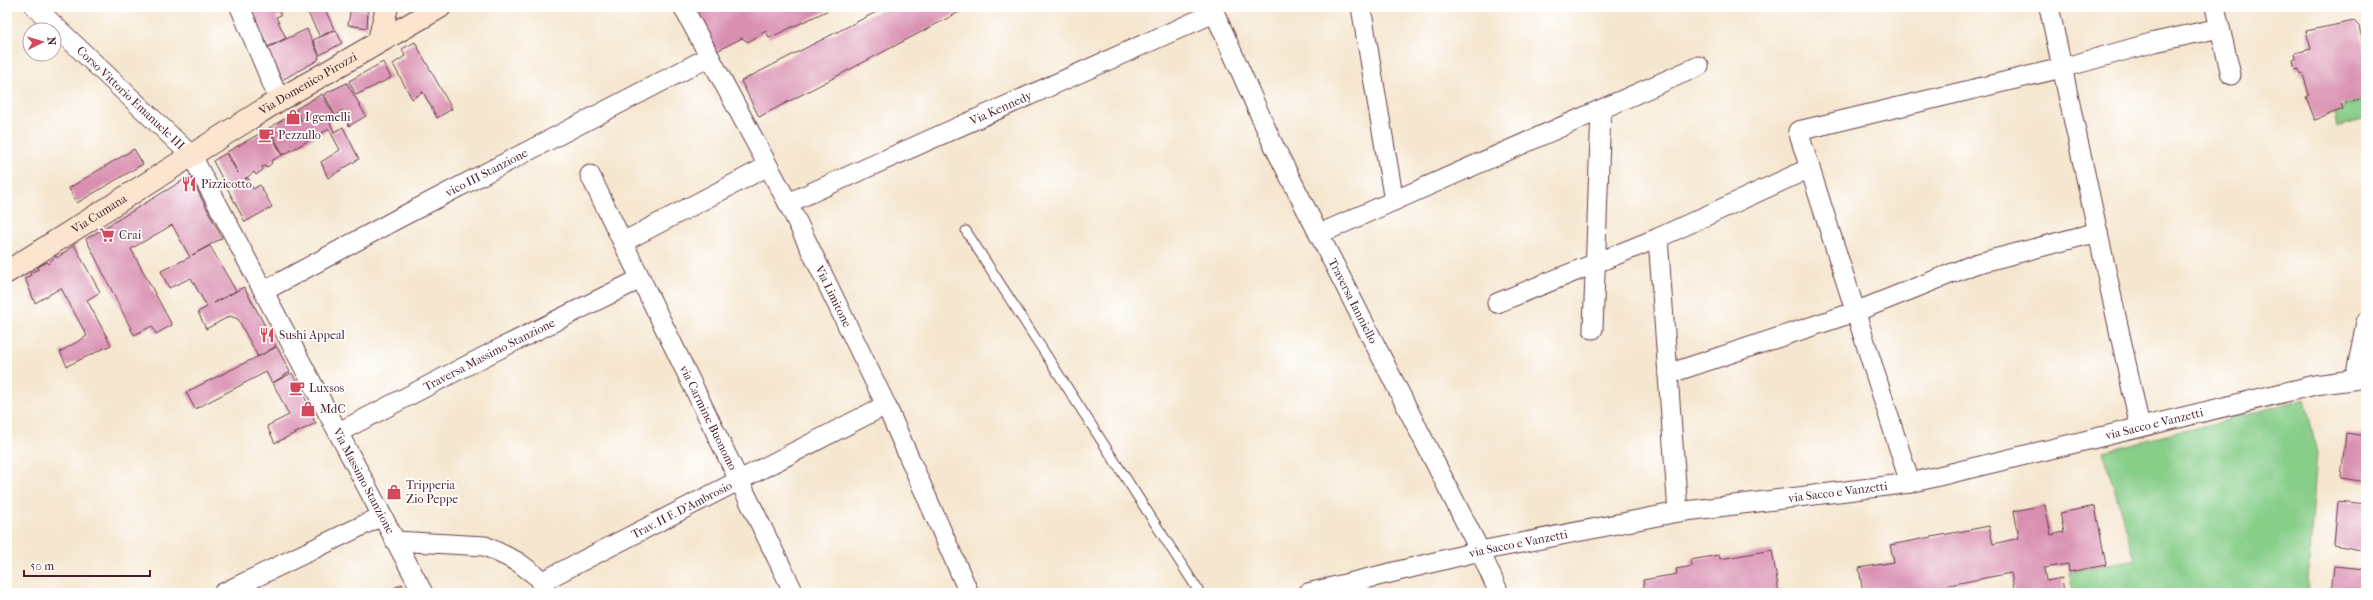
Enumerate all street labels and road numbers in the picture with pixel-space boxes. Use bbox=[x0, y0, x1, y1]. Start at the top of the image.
street label: Corso Vittorio Emanuele III bbox=[74, 43, 188, 153]
street label: Via Domenico Pirozzi bbox=[256, 49, 360, 118]
street label: Via Kennedy bbox=[967, 88, 1035, 128]
street label: vico III Stanzione bbox=[443, 145, 530, 200]
street label: Via Cumana bbox=[68, 191, 130, 237]
street label: Traversa Ianniello bbox=[1325, 256, 1380, 346]
street label: Via Limitone bbox=[812, 262, 854, 329]
street label: Traversa Massimo Stanzione bbox=[421, 315, 557, 394]
street label: via Carmine Buonomo bbox=[677, 363, 740, 472]
street label: via Sacco e Vanzetti bbox=[2104, 405, 2205, 442]
street label: Via Massimo Stanzione bbox=[330, 425, 397, 536]
street label: Trav. II F. D'Ambrosio bbox=[629, 478, 734, 542]
street label: via Sacco e Vanzetti bbox=[1787, 479, 1889, 505]
street label: via Sacco e Vanzetti bbox=[1467, 527, 1569, 560]

